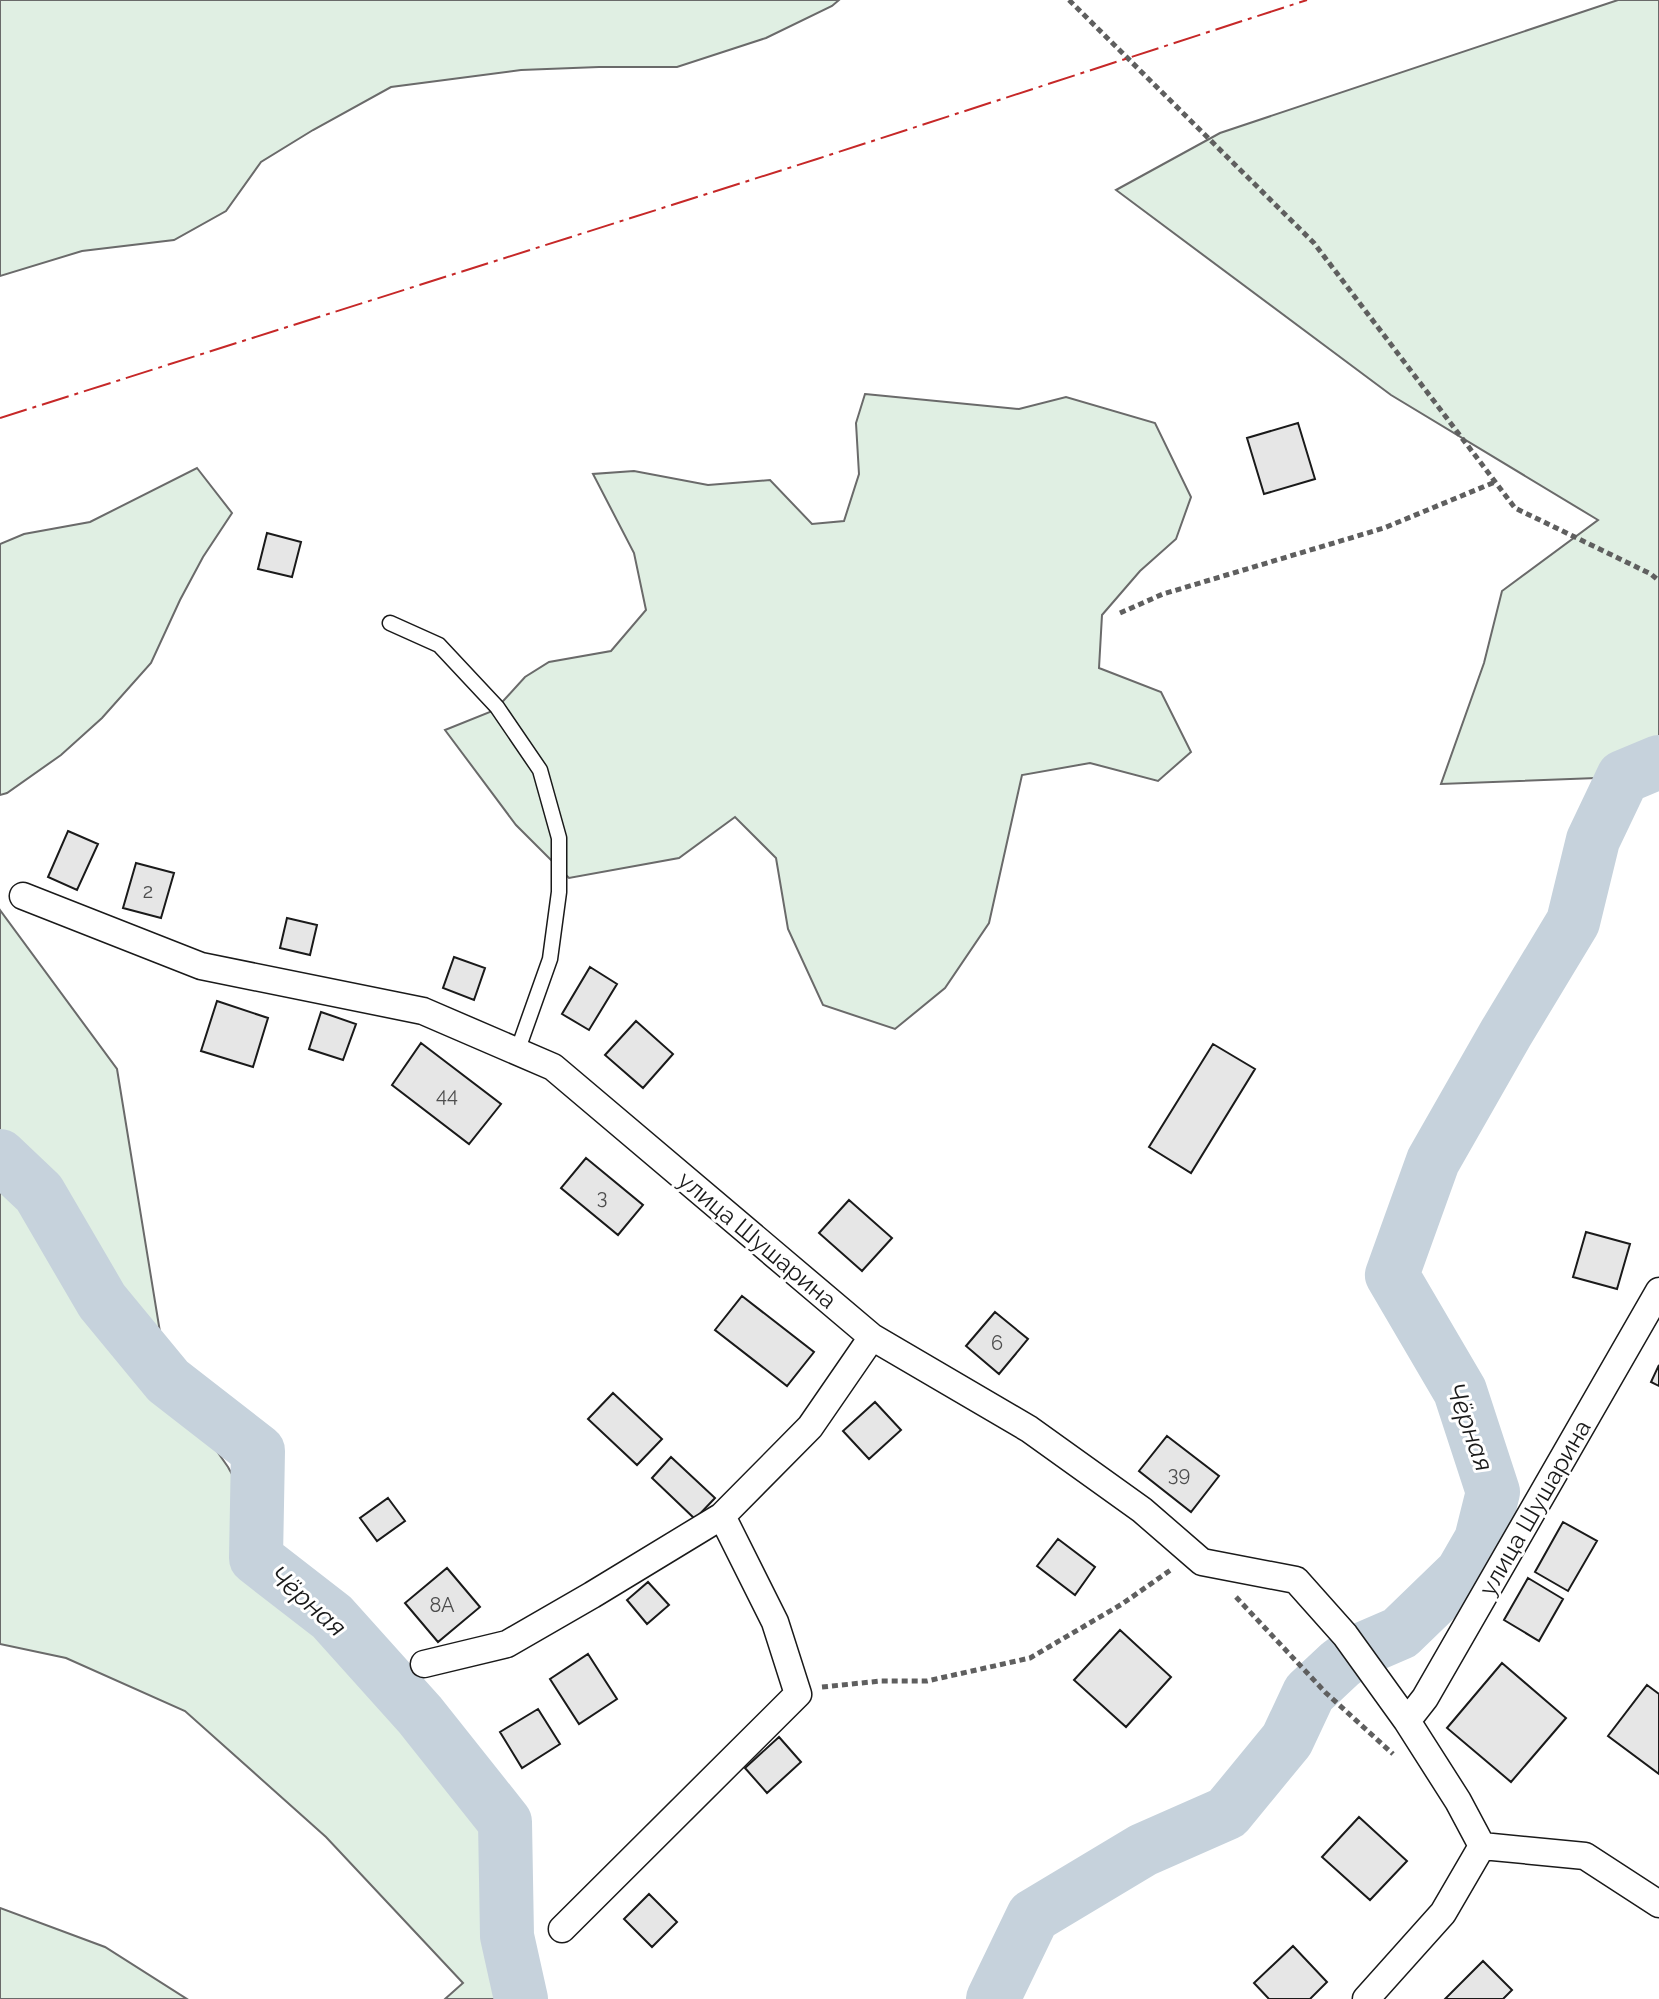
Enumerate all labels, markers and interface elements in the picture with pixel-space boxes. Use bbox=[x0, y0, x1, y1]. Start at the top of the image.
house number: 2 bbox=[143, 879, 153, 903]
house number: 44 bbox=[436, 1083, 458, 1107]
street label: улица Шушарина bbox=[672, 1165, 843, 1314]
house number: 3 bbox=[597, 1185, 607, 1209]
house number: 6 bbox=[991, 1331, 1003, 1355]
water label: Чёрная bbox=[1440, 1379, 1500, 1475]
street label: улица Шушарина bbox=[1472, 1415, 1597, 1601]
house number: 39 bbox=[1168, 1462, 1190, 1486]
water label: Чёрная bbox=[264, 1560, 352, 1642]
house number: 8А bbox=[429, 1593, 455, 1617]

